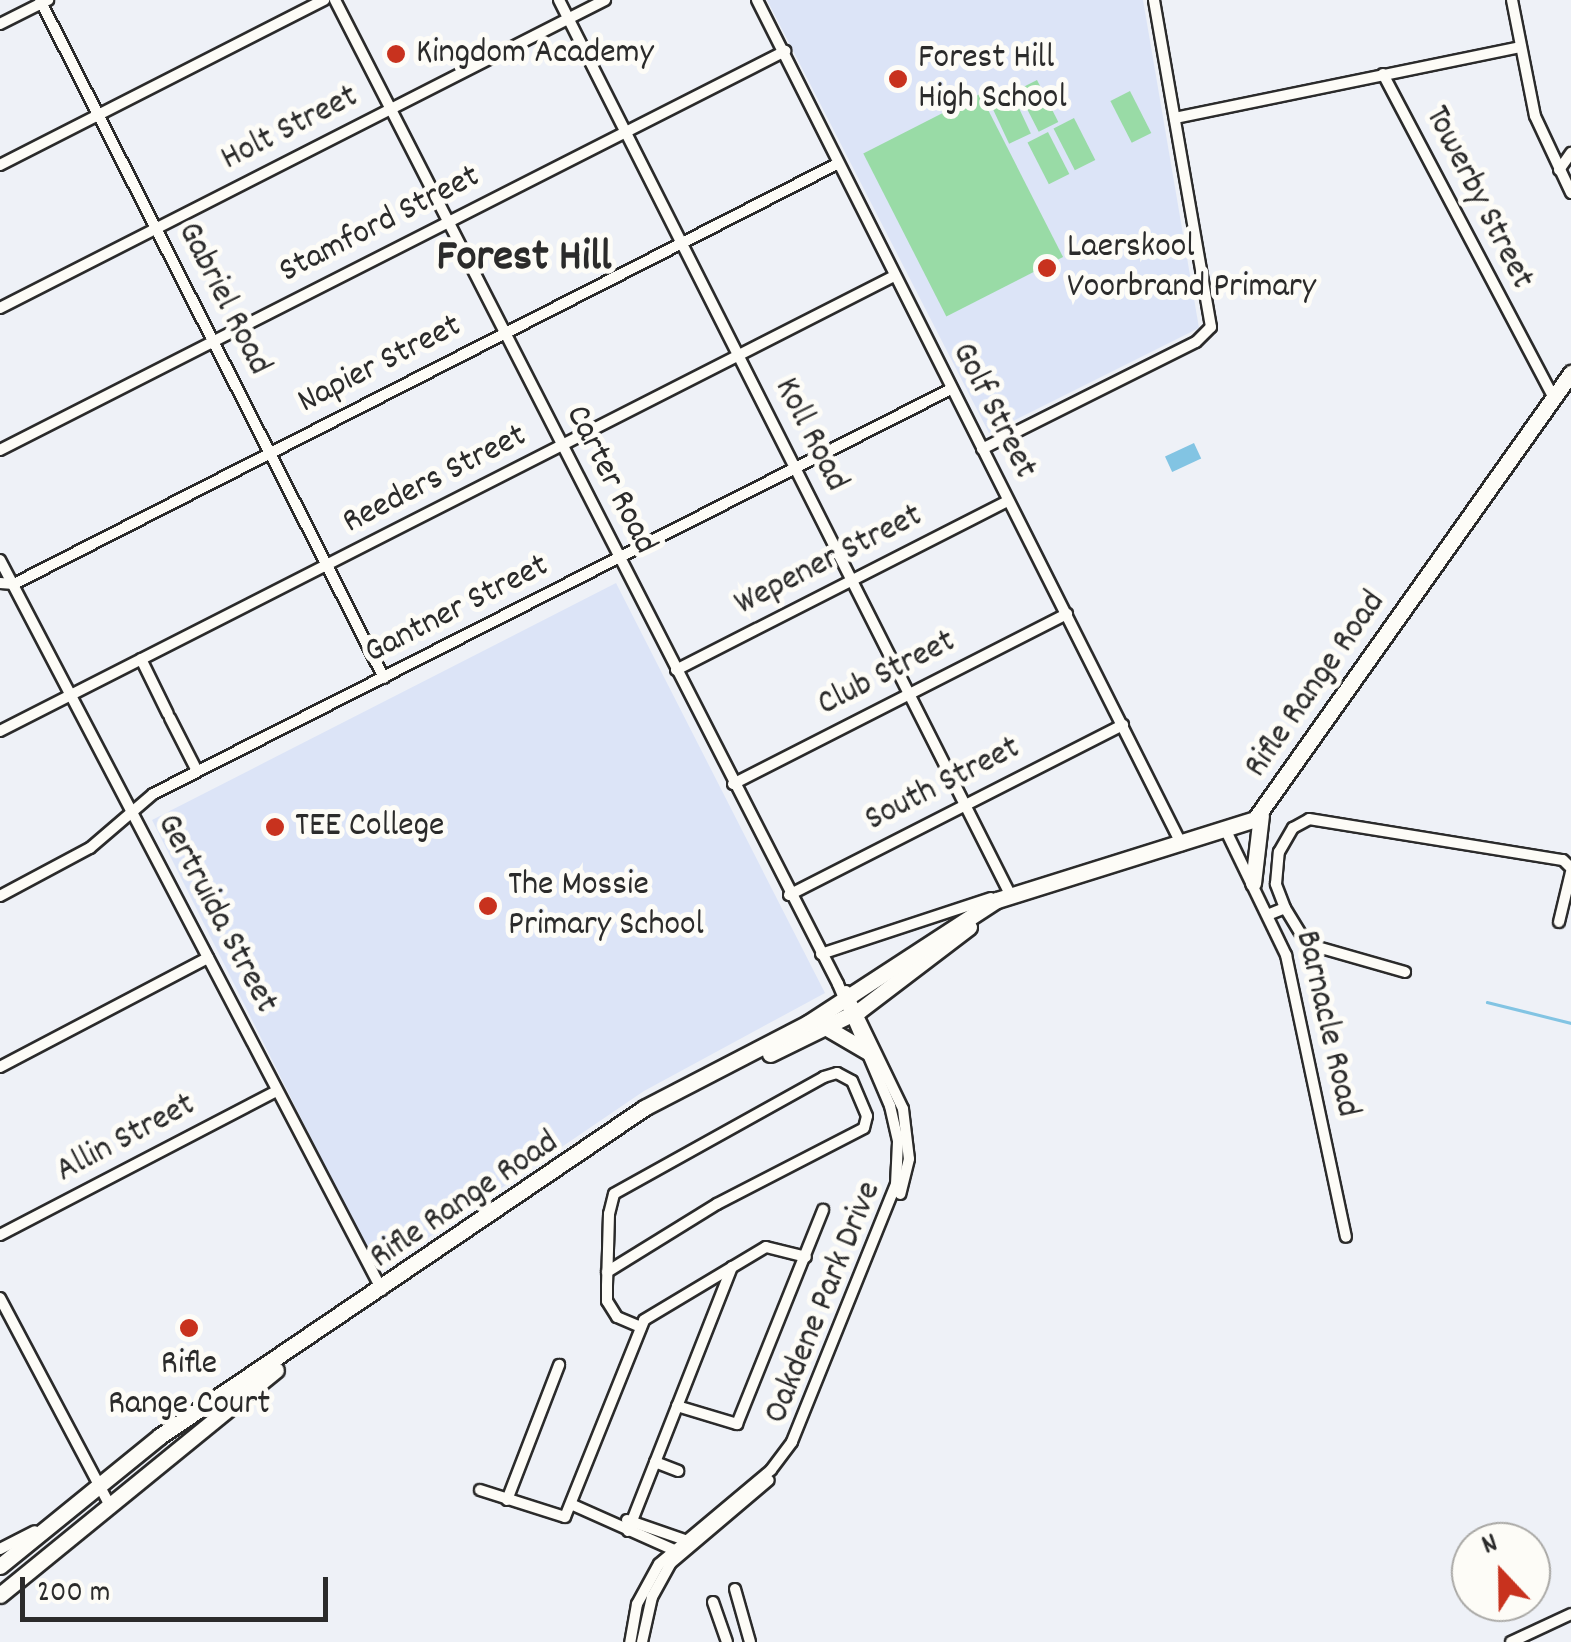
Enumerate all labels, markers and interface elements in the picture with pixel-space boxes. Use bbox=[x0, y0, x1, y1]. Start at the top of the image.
place label: Kingdom Academy bbox=[416, 33, 654, 75]
place label: Forest Hill High School bbox=[918, 38, 1067, 120]
marker: Kingdom Academy bbox=[385, 43, 407, 65]
marker: Forest Hill High School bbox=[887, 68, 909, 90]
street label: Holt Street bbox=[215, 77, 365, 181]
street label: Towerby Street bbox=[1414, 99, 1542, 297]
street label: Stamford Street bbox=[273, 157, 487, 293]
street label: Gabriel Road bbox=[167, 216, 279, 382]
place label: Laerskool Voorbrand Primary bbox=[1067, 227, 1316, 309]
district label: Forest Hill bbox=[436, 233, 612, 287]
marker: Laerskool Voorbrand Primary bbox=[1036, 257, 1058, 279]
street label: Napier Street bbox=[291, 306, 469, 424]
street label: Golf Street bbox=[941, 336, 1045, 486]
street label: Koll Road bbox=[764, 371, 856, 499]
street label: Carter Road bbox=[555, 399, 665, 561]
street label: Reeders Street bbox=[336, 416, 534, 544]
street label: Wepener Street bbox=[728, 496, 930, 626]
street label: Gantner Street bbox=[358, 546, 556, 674]
street label: Rifle Range Road bbox=[1236, 584, 1396, 786]
street label: Club Street bbox=[811, 621, 963, 727]
street label: South Street bbox=[859, 728, 1027, 842]
place label: TEE College bbox=[295, 806, 444, 848]
street label: Gertruida Street bbox=[146, 807, 286, 1021]
marker: TEE College bbox=[264, 816, 286, 838]
place label: The Mossie Primary School bbox=[508, 865, 704, 947]
marker: The Mossie Primary School bbox=[477, 895, 499, 917]
street label: Barnacle Road bbox=[1284, 927, 1368, 1121]
street label: Allin Street bbox=[49, 1085, 203, 1193]
street label: Rifle Range Road bbox=[363, 1123, 567, 1279]
street label: Oakdene Park Drive bbox=[756, 1176, 892, 1430]
marker: Rifle Range Court bbox=[178, 1317, 200, 1339]
place label: Rifle Range Court bbox=[108, 1344, 270, 1426]
north arrow bbox=[1451, 1522, 1551, 1622]
text: N bbox=[1477, 1525, 1504, 1567]
scale bar bbox=[25, 1557, 332, 1619]
text: 200 m bbox=[37, 1573, 110, 1616]

